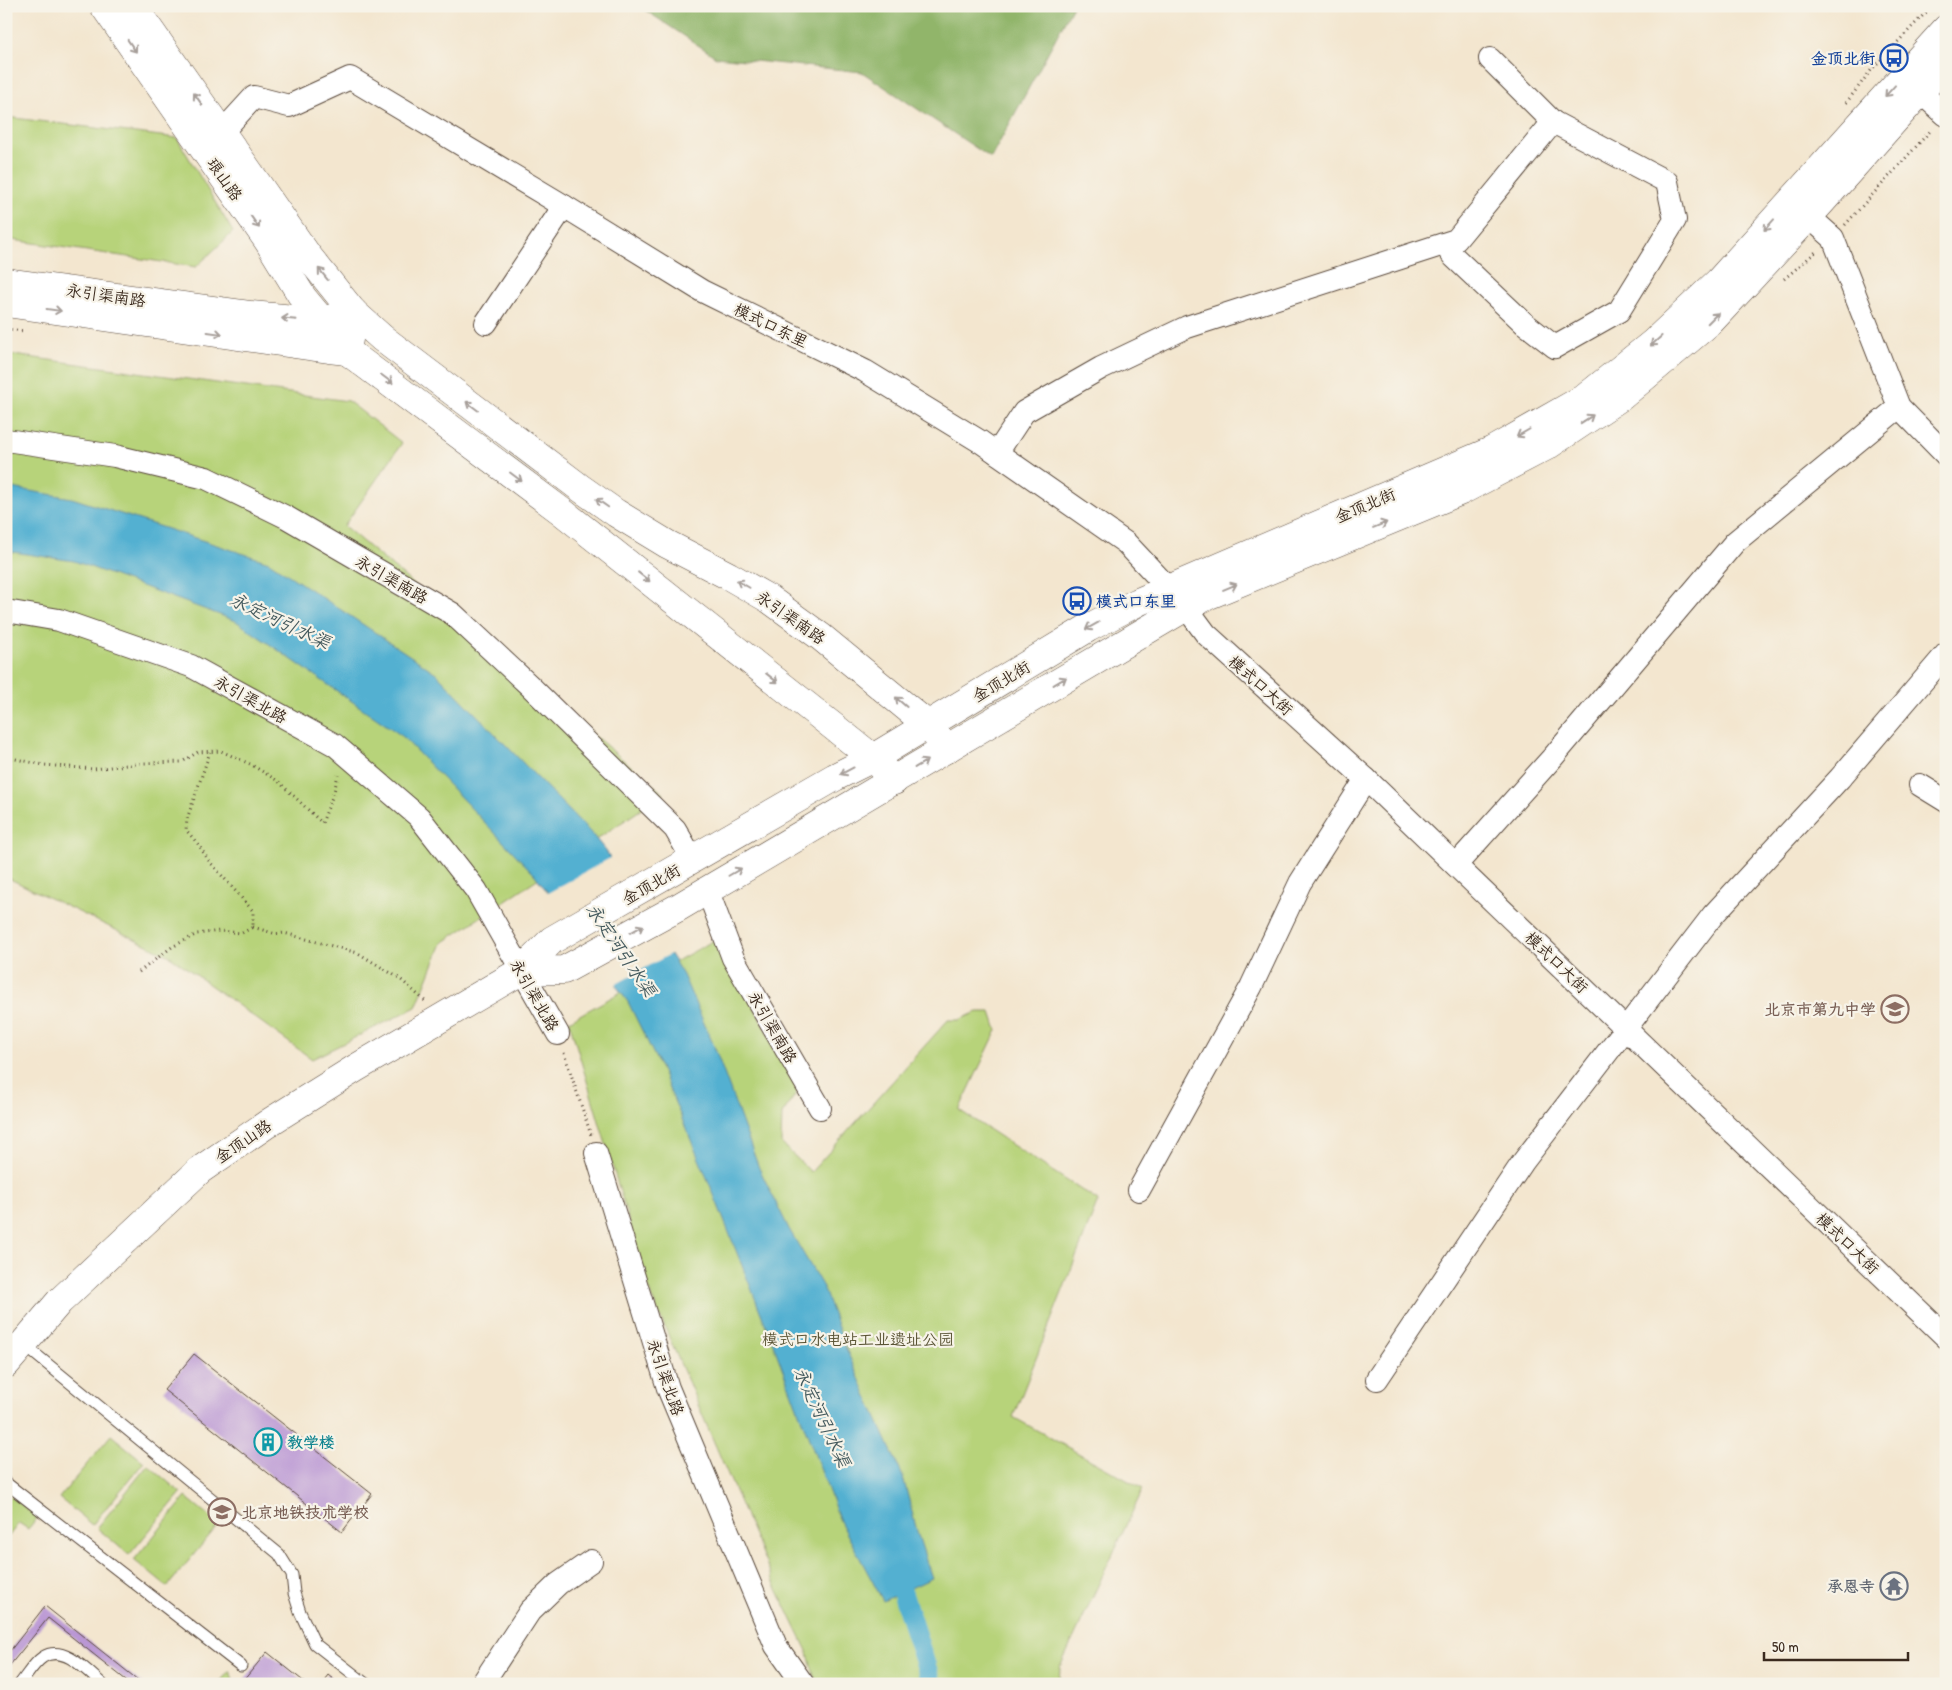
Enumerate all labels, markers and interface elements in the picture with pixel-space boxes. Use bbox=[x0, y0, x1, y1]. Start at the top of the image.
one-way arrow bbox=[127, 39, 137, 53]
bus stop icon: 金顶北街 bbox=[1879, 43, 1909, 73]
place label: 金顶北街 bbox=[1811, 47, 1875, 69]
one-way arrow bbox=[1884, 85, 1896, 98]
one-way arrow bbox=[193, 92, 203, 106]
street label: 琅山路 bbox=[202, 153, 248, 205]
one-way arrow bbox=[250, 215, 260, 229]
one-way arrow bbox=[1764, 218, 1775, 231]
one-way arrow bbox=[317, 268, 328, 281]
street label: 永引渠南路 bbox=[65, 279, 147, 311]
street label: 模式口东里 bbox=[730, 298, 812, 352]
one-way arrow bbox=[46, 305, 62, 315]
one-way arrow bbox=[1707, 312, 1720, 324]
one-way arrow bbox=[281, 314, 297, 324]
one-way arrow bbox=[207, 329, 223, 339]
one-way arrow bbox=[1649, 335, 1662, 346]
one-way arrow bbox=[380, 374, 394, 384]
one-way arrow bbox=[466, 400, 479, 411]
one-way arrow bbox=[1579, 414, 1593, 424]
one-way arrow bbox=[1516, 429, 1530, 439]
one-way arrow bbox=[509, 472, 522, 483]
street label: 金顶北街 bbox=[1331, 482, 1399, 528]
one-way arrow bbox=[595, 498, 609, 508]
one-way arrow bbox=[1372, 519, 1387, 529]
street label: 永引渠南路 bbox=[352, 549, 432, 609]
one-way arrow bbox=[637, 572, 650, 583]
one-way arrow bbox=[736, 578, 751, 588]
one-way arrow bbox=[1222, 582, 1237, 591]
street label: 永引渠南路 bbox=[752, 585, 830, 649]
water label: 永定河引水渠 bbox=[226, 586, 336, 656]
bus stop icon: 模式口东里 bbox=[1062, 586, 1092, 616]
place label: 模式口东里 bbox=[1096, 590, 1176, 612]
one-way arrow bbox=[1085, 622, 1100, 631]
street label: 模式口大街 bbox=[1224, 650, 1298, 720]
street label: 金顶北街 bbox=[968, 655, 1034, 707]
street label: 永引渠北路 bbox=[211, 670, 291, 728]
one-way arrow bbox=[765, 673, 778, 684]
one-way arrow bbox=[1053, 675, 1067, 685]
one-way arrow bbox=[895, 696, 908, 707]
one-way arrow bbox=[914, 759, 928, 769]
one-way arrow bbox=[839, 766, 854, 776]
street label: 金顶北街 bbox=[618, 858, 684, 910]
one-way arrow bbox=[728, 867, 742, 877]
water label: 永定河引水渠 bbox=[581, 898, 663, 1003]
one-way arrow bbox=[630, 924, 645, 934]
street label: 模式口大街 bbox=[1521, 926, 1593, 998]
street label: 永引渠北路 bbox=[505, 955, 565, 1035]
street label: 永引渠南路 bbox=[743, 987, 803, 1067]
school or university icon: 北京市第九中学 bbox=[1880, 994, 1910, 1024]
place label: 北京市第九中学 bbox=[1764, 998, 1876, 1020]
street label: 金顶山路 bbox=[210, 1114, 276, 1168]
street label: 模式口大街 bbox=[1812, 1207, 1884, 1279]
park label: 模式口水电站工业遗址公园 bbox=[762, 1328, 954, 1350]
street label: 永引渠北路 bbox=[643, 1336, 689, 1418]
water label: 永定河引水渠 bbox=[788, 1363, 857, 1473]
building icon: 教学楼 bbox=[253, 1427, 283, 1457]
place label: 教学楼 bbox=[287, 1431, 335, 1453]
school or university icon: 北京地铁技术学校 bbox=[207, 1497, 237, 1527]
place label: 北京地铁技术学校 bbox=[241, 1501, 369, 1523]
temple icon: 承恩寺 bbox=[1879, 1571, 1909, 1601]
place label: 承恩寺 bbox=[1827, 1575, 1875, 1597]
scale bar bbox=[1764, 1630, 1908, 1662]
text: 50 m bbox=[1772, 1636, 1799, 1657]

